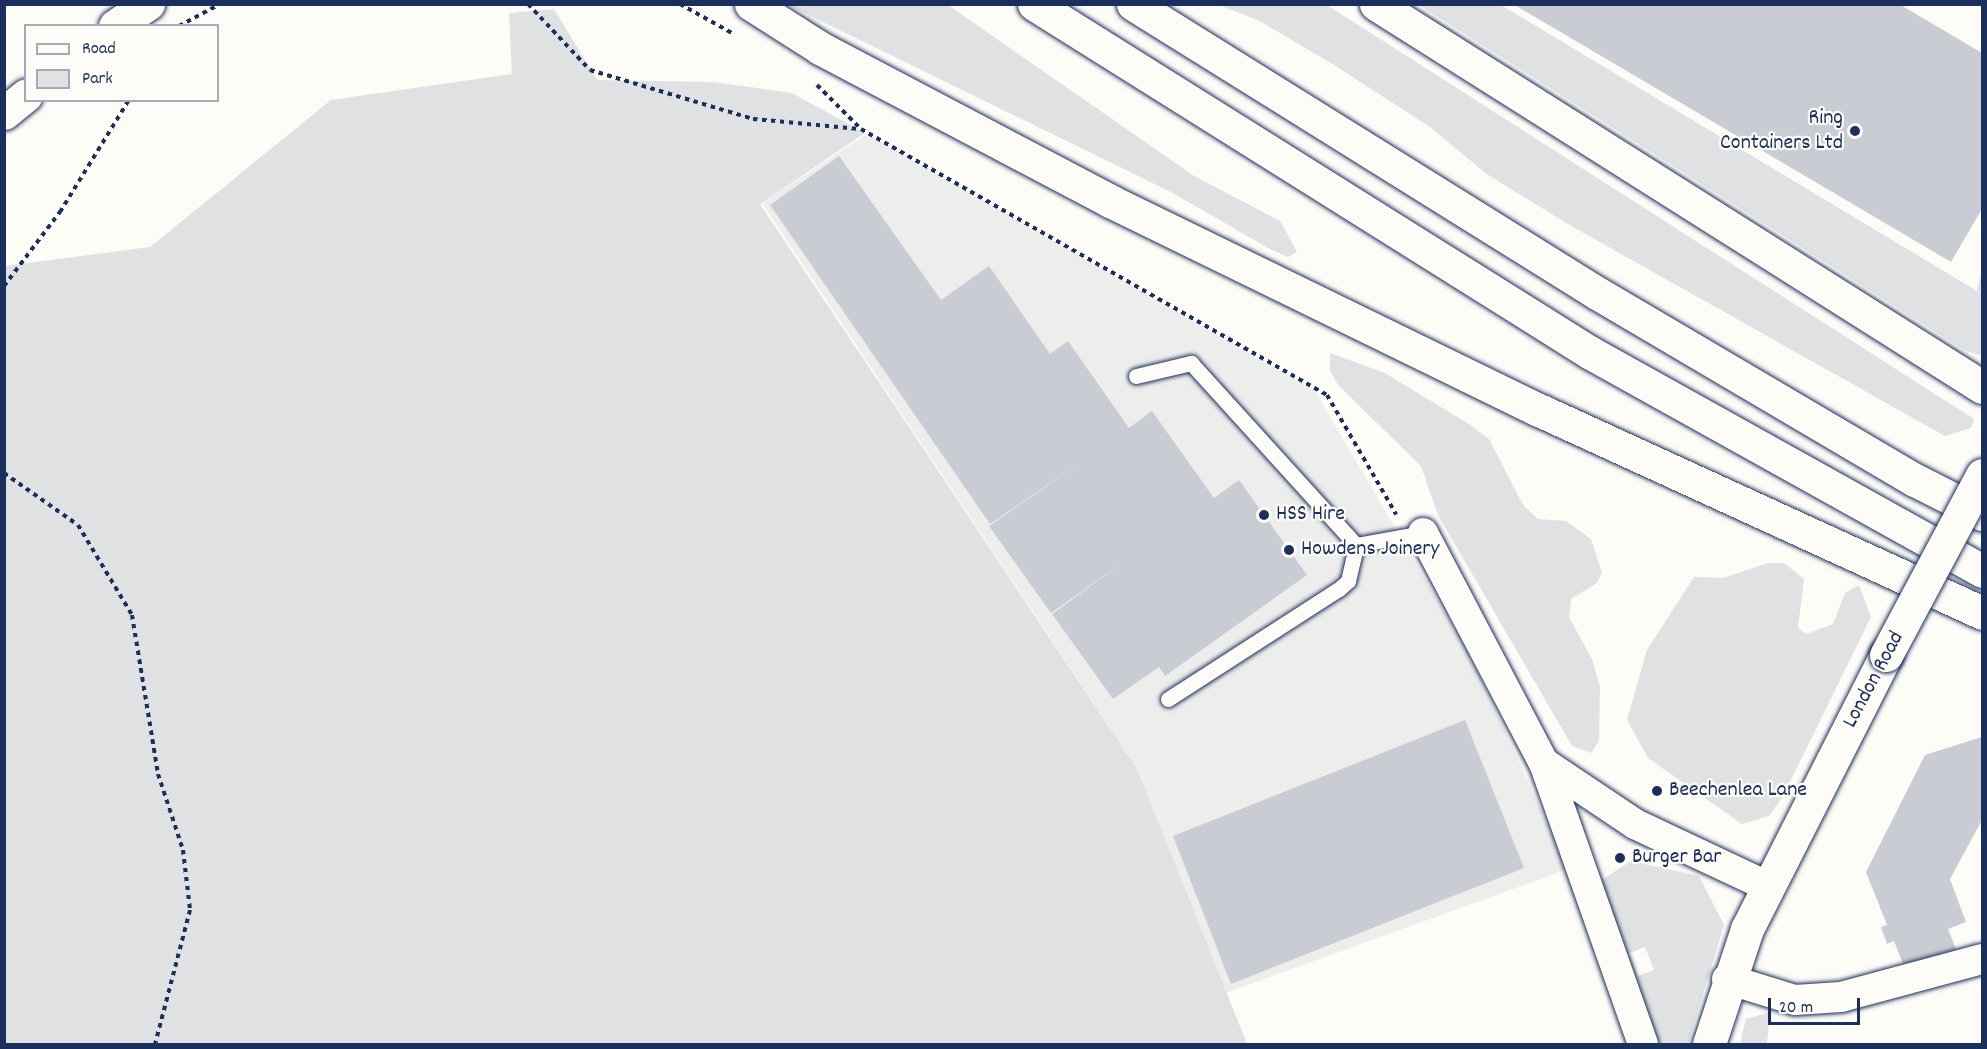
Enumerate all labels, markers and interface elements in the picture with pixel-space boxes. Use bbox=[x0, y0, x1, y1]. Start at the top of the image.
legend bbox=[24, 24, 219, 102]
text: Road bbox=[82, 37, 116, 62]
text: Park bbox=[82, 67, 113, 92]
place label: Ring Containers Ltd bbox=[1720, 105, 1843, 156]
marker: Ring Containers Ltd bbox=[1848, 124, 1862, 138]
place label: HSS Hire bbox=[1276, 502, 1345, 528]
marker: HSS Hire bbox=[1257, 508, 1271, 522]
place label: Howdens Joinery bbox=[1301, 537, 1439, 563]
marker: Howdens Joinery bbox=[1282, 543, 1296, 557]
street label: London Road bbox=[1838, 627, 1910, 733]
place label: Beechenlea Lane bbox=[1669, 778, 1807, 804]
marker: Beechenlea Lane bbox=[1650, 784, 1664, 798]
place label: Burger Bar bbox=[1632, 845, 1721, 871]
marker: Burger Bar bbox=[1613, 851, 1627, 865]
scale bar bbox=[1771, 986, 1862, 1024]
text: 20 m bbox=[1779, 996, 1813, 1021]

